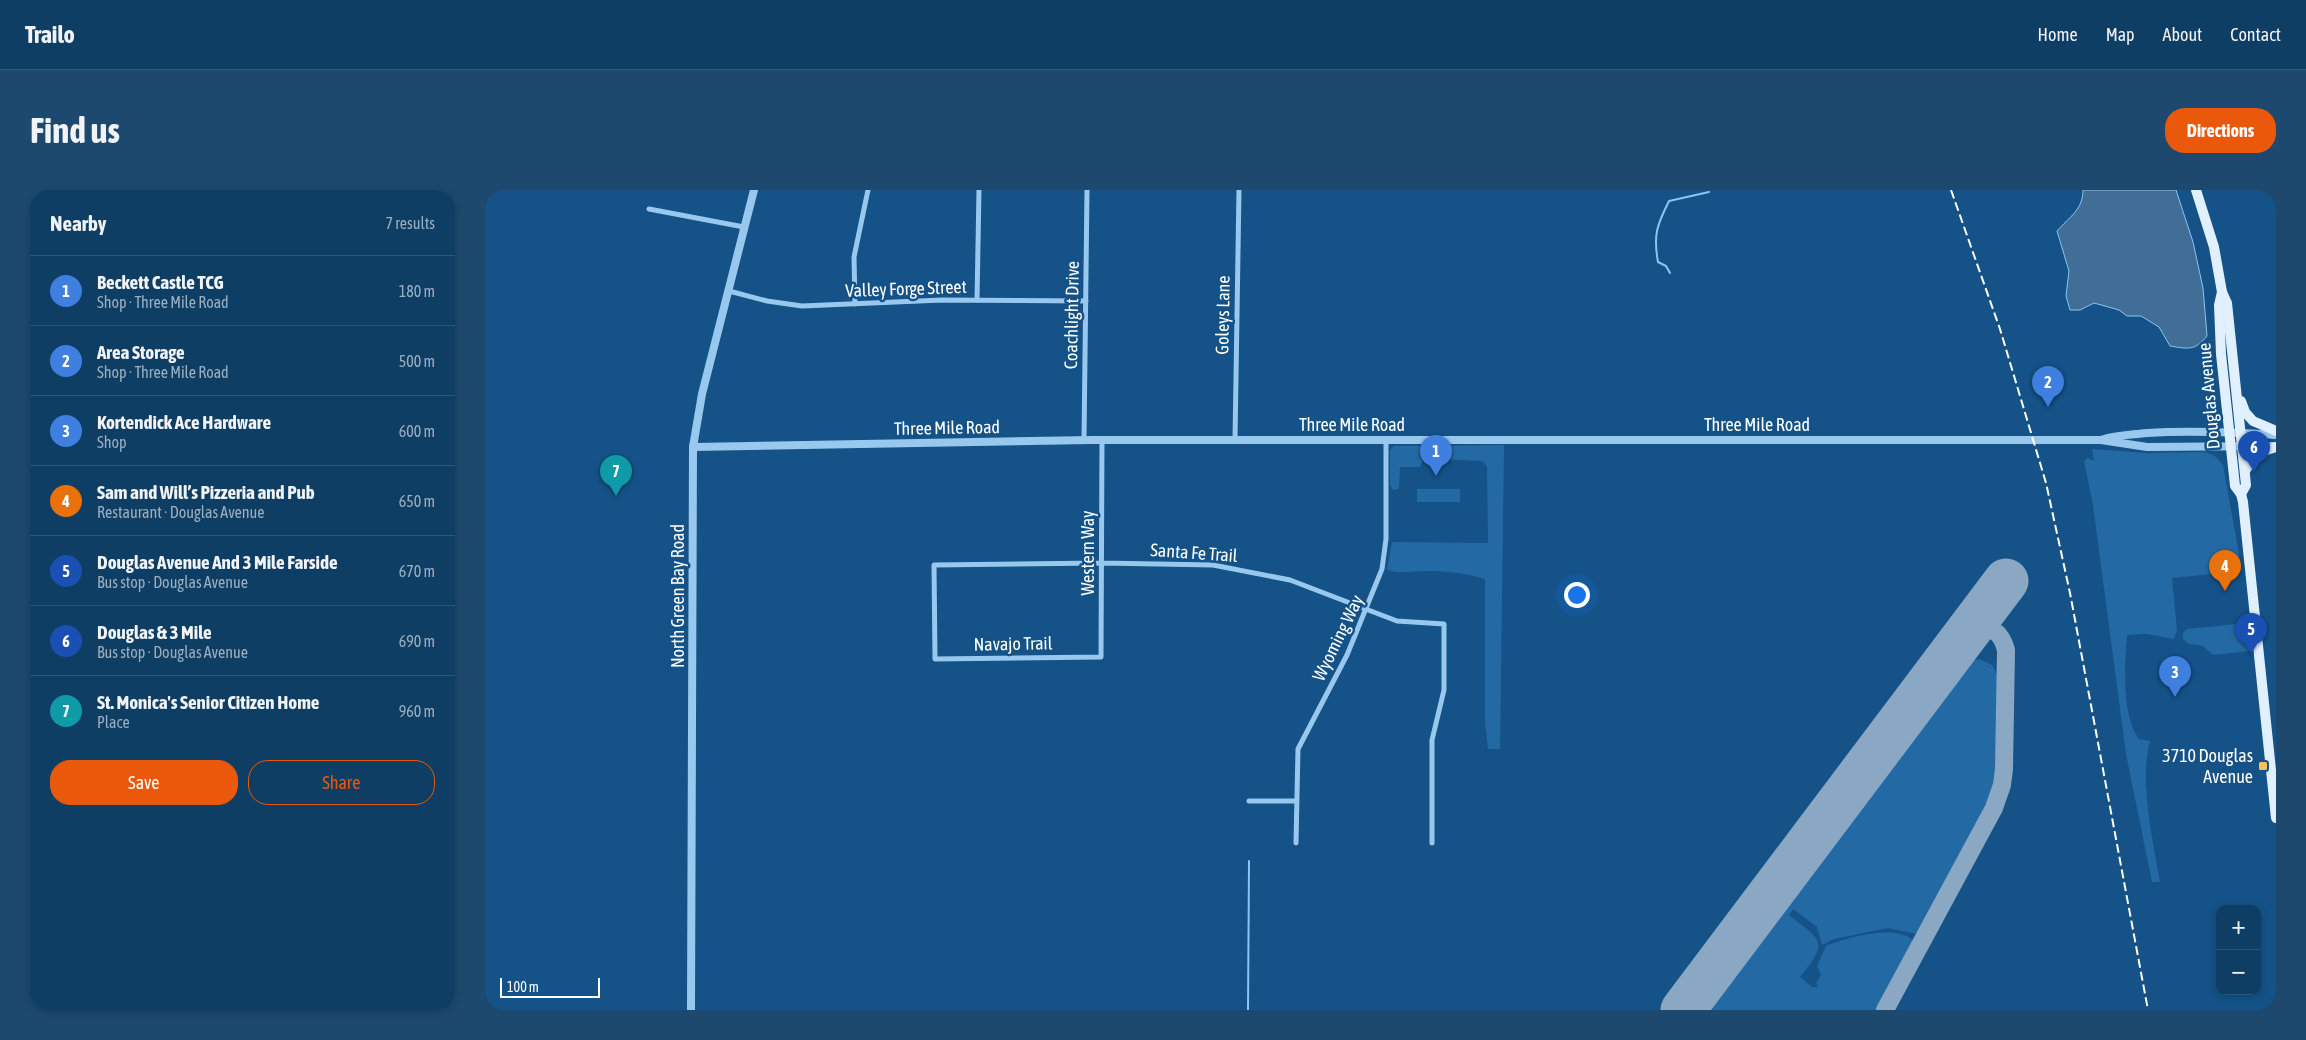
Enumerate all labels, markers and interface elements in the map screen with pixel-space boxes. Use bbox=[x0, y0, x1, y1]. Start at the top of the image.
text: Trailo bbox=[25, 21, 75, 48]
text: Home bbox=[2038, 24, 2078, 45]
text: Map bbox=[2106, 24, 2135, 45]
text: About bbox=[2163, 24, 2202, 45]
text: Contact bbox=[2230, 24, 2281, 45]
button: Directions bbox=[2165, 108, 2276, 153]
text: Find us bbox=[30, 110, 120, 150]
text: Nearby bbox=[50, 211, 106, 235]
text: 7 results bbox=[385, 214, 435, 232]
street label: Coachlight Drive bbox=[1060, 261, 1083, 369]
text: Beckett Castle TCG bbox=[97, 271, 224, 293]
street label: Goleys Lane bbox=[1211, 275, 1234, 355]
street label: Valley Forge Street bbox=[845, 276, 967, 301]
text: 1 bbox=[62, 282, 70, 300]
text: 180 m bbox=[399, 282, 435, 300]
text: Shop · Three Mile Road bbox=[97, 293, 229, 311]
text: Area Storage bbox=[97, 341, 185, 363]
street label: Douglas Avenue bbox=[2193, 342, 2224, 450]
text: 2 bbox=[62, 352, 70, 370]
text: 500 m bbox=[399, 352, 435, 370]
text: Shop · Three Mile Road bbox=[97, 363, 229, 381]
pin: 2 bbox=[2032, 366, 2064, 407]
text: Kortendick Ace Hardware bbox=[97, 411, 271, 433]
street label: Three Mile Road bbox=[1299, 414, 1405, 435]
street label: Three Mile Road bbox=[1704, 414, 1810, 435]
street label: Three Mile Road bbox=[894, 416, 1000, 439]
text: 3 bbox=[62, 422, 70, 440]
text: 600 m bbox=[399, 422, 435, 440]
pin: 6 bbox=[2238, 431, 2270, 472]
text: Shop bbox=[97, 433, 127, 451]
pin: 1 bbox=[1420, 435, 1452, 476]
pin: 7 bbox=[600, 455, 632, 496]
text: Sam and Will’s Pizzeria and Pub bbox=[97, 481, 315, 503]
text: 4 bbox=[62, 492, 70, 510]
text: 650 m bbox=[399, 492, 435, 510]
text: Restaurant · Douglas Avenue bbox=[97, 503, 265, 521]
street label: Western Way bbox=[1077, 510, 1098, 596]
street label: North Green Bay Road bbox=[667, 524, 688, 668]
street label: Santa Fe Trail bbox=[1150, 539, 1239, 566]
pin: 4 bbox=[2209, 550, 2241, 591]
text: Douglas Avenue And 3 Mile Farside bbox=[97, 551, 338, 573]
text: 5 bbox=[62, 562, 70, 580]
text: 670 m bbox=[399, 562, 435, 580]
text: Bus stop · Douglas Avenue bbox=[97, 573, 248, 591]
your location bbox=[1564, 582, 1590, 608]
street label: Wyoming Way bbox=[1308, 591, 1367, 684]
pin: 5 bbox=[2235, 613, 2267, 654]
text: Douglas & 3 Mile bbox=[97, 621, 212, 643]
text: 6 bbox=[62, 632, 70, 650]
text: 690 m bbox=[399, 632, 435, 650]
street label: Navajo Trail bbox=[973, 632, 1053, 655]
text: Bus stop · Douglas Avenue bbox=[97, 643, 248, 661]
pin: 3 bbox=[2159, 656, 2191, 697]
text: St. Monica's Senior Citizen Home bbox=[97, 691, 319, 713]
text: 7 bbox=[62, 702, 70, 720]
text: 960 m bbox=[399, 702, 435, 720]
text: Place bbox=[97, 713, 130, 731]
place label: 3710 Douglas Avenue bbox=[2162, 745, 2253, 787]
button: Save bbox=[50, 760, 238, 805]
button: Share bbox=[248, 760, 435, 805]
marker: 3710 Douglas Avenue bbox=[2257, 760, 2269, 772]
map controls bbox=[2216, 905, 2261, 995]
button: + bbox=[2216, 905, 2261, 950]
button: − bbox=[2216, 950, 2261, 995]
scale bar bbox=[500, 975, 600, 998]
text: 100 m bbox=[507, 979, 539, 995]

